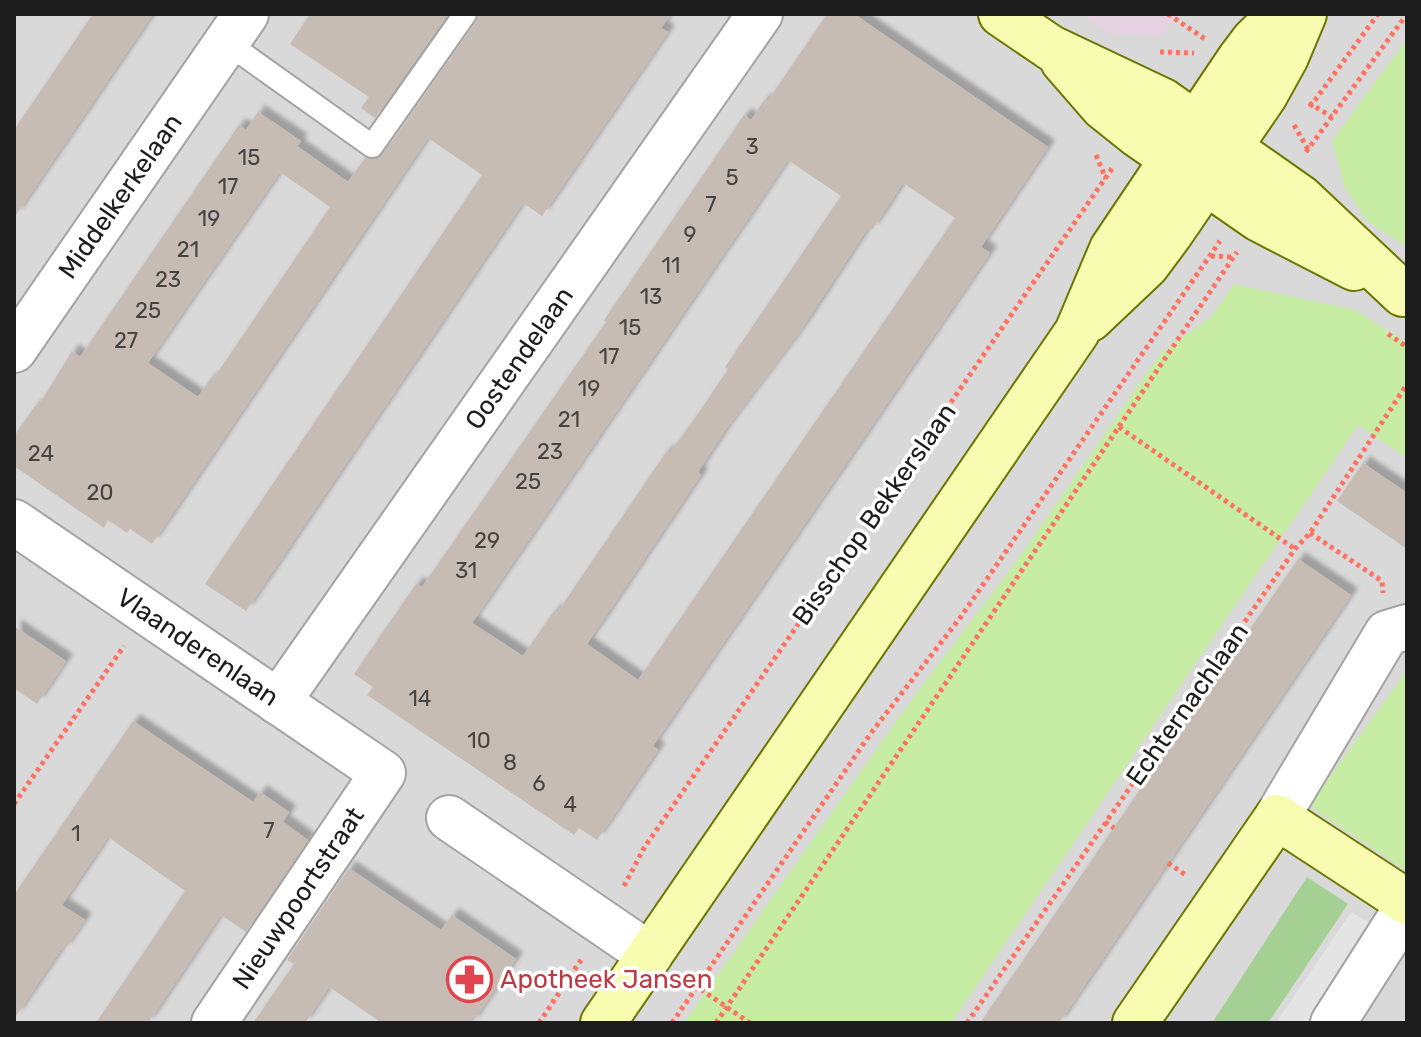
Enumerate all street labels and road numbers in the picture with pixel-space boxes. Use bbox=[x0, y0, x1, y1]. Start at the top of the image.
street label: Middelkerkelaan bbox=[52, 108, 189, 285]
street label: Oostendelaan bbox=[459, 281, 580, 436]
street label: Bisschop Bekkerslaan bbox=[786, 397, 963, 631]
street label: Vlaanderenlaan bbox=[111, 582, 285, 713]
street label: Echternachlaan bbox=[1120, 617, 1255, 792]
street label: Nieuwpoortstraat bbox=[226, 801, 371, 995]

